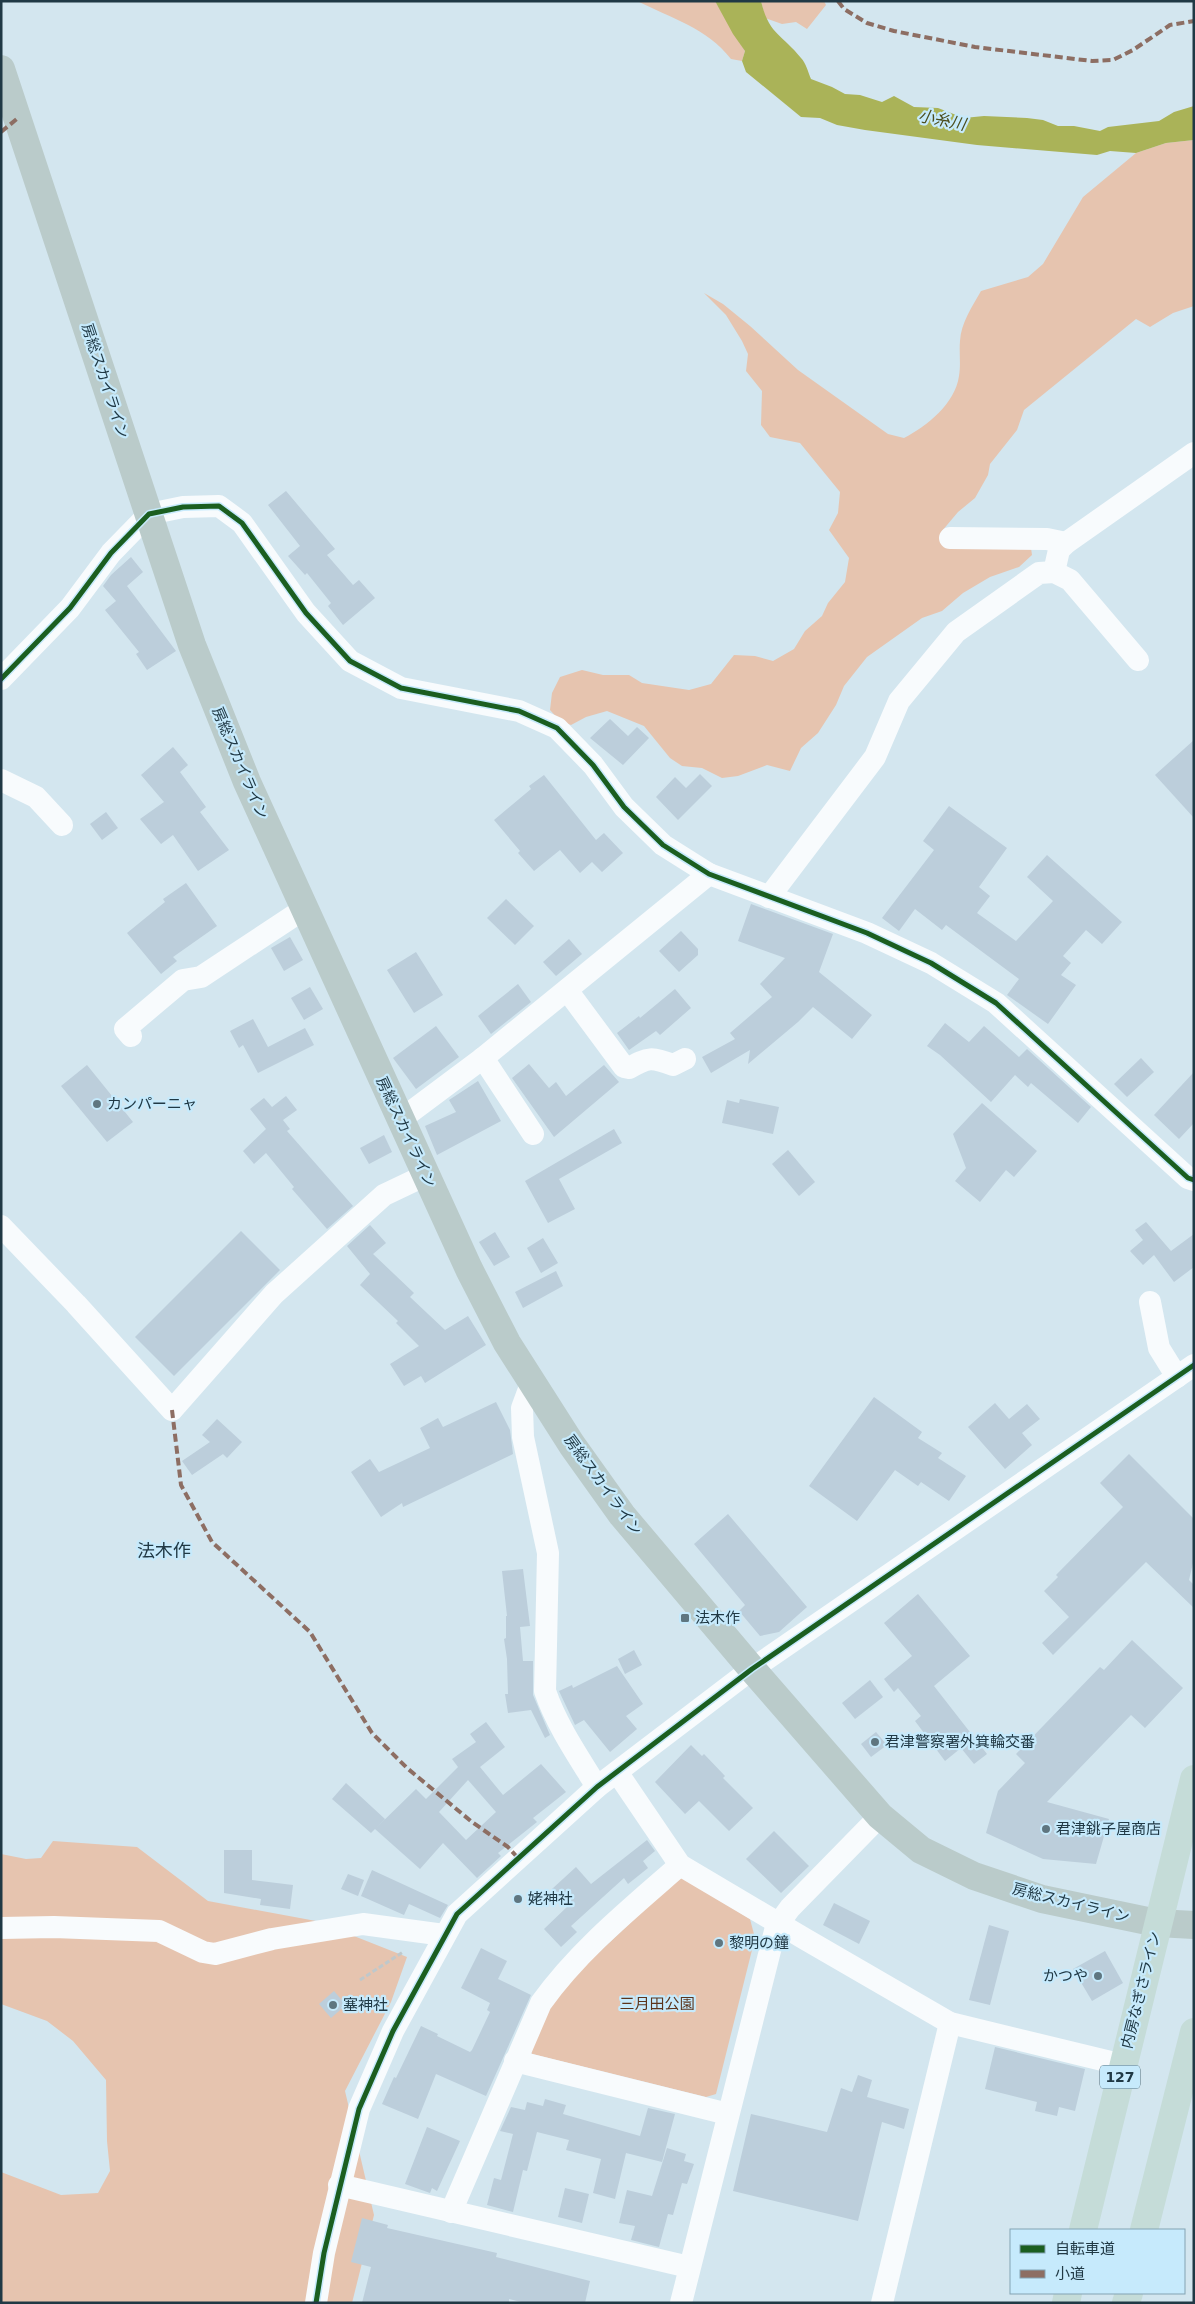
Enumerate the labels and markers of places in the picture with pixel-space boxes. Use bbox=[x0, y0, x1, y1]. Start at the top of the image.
place label: カンパーニャ bbox=[107, 1095, 197, 1113]
marker: カンパーニャ bbox=[91, 1098, 103, 1110]
place label: 法木作 bbox=[695, 1609, 740, 1627]
marker: 法木作 bbox=[679, 1612, 691, 1624]
place label: 君津警察署外箕輪交番 bbox=[885, 1733, 1035, 1751]
marker: 君津警察署外箕輪交番 bbox=[869, 1736, 881, 1748]
place label: 君津銚子屋商店 bbox=[1056, 1820, 1161, 1838]
marker: 君津銚子屋商店 bbox=[1040, 1823, 1052, 1835]
place label: 姥神社 bbox=[528, 1890, 573, 1908]
marker: 姥神社 bbox=[512, 1893, 524, 1905]
place label: 黎明の鐘 bbox=[729, 1934, 789, 1952]
marker: 黎明の鐘 bbox=[713, 1937, 725, 1949]
place label: かつや bbox=[1043, 1967, 1088, 1985]
marker: かつや bbox=[1092, 1970, 1104, 1982]
place label: 塞神社 bbox=[343, 1996, 388, 2014]
marker: 塞神社 bbox=[327, 1999, 339, 2011]

